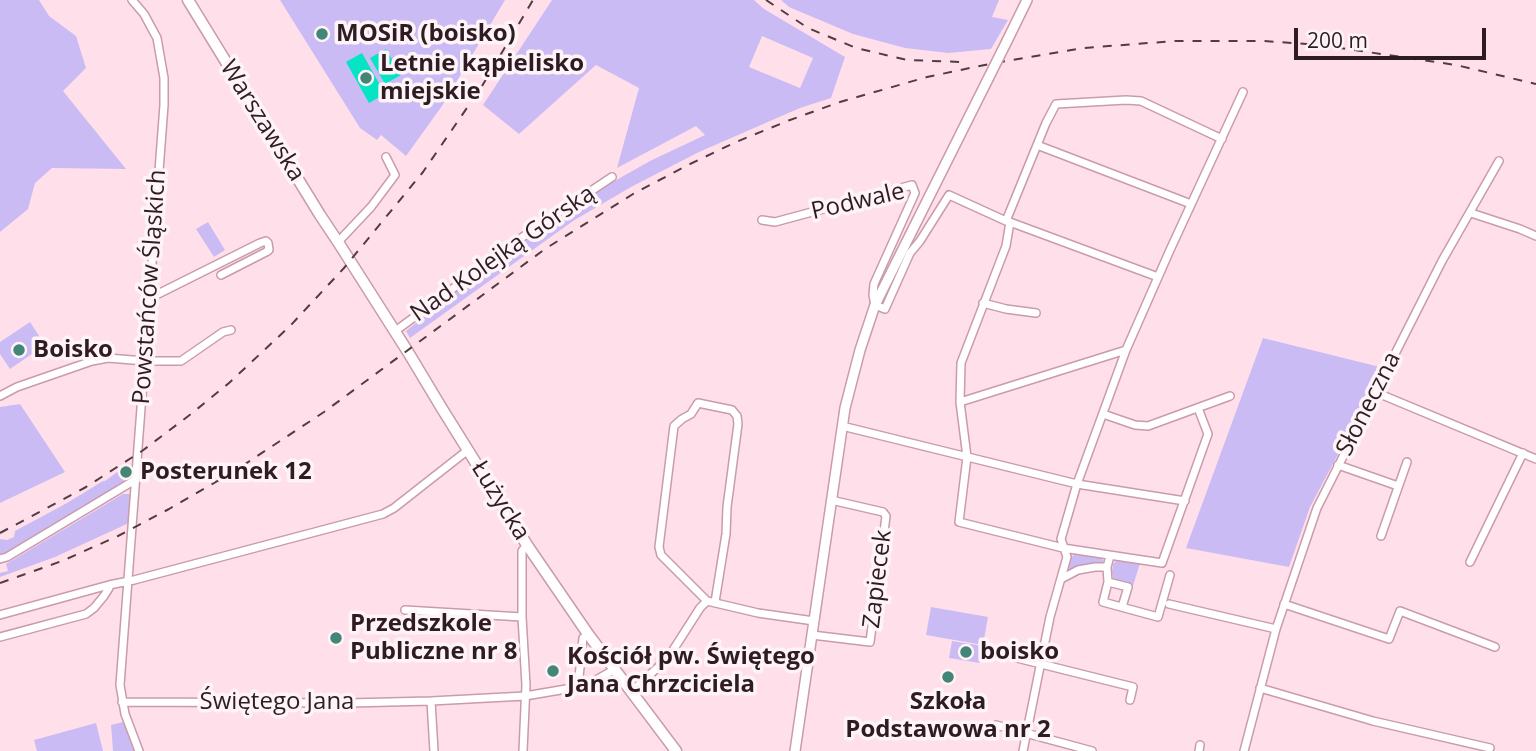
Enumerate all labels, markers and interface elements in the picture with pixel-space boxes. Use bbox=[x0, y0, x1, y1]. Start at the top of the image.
scale bar bbox=[1298, 14, 1490, 58]
place label: MOSiR (boisko) bbox=[336, 20, 516, 48]
marker: MOSiR (boisko) bbox=[314, 26, 330, 42]
text: 200 m bbox=[1307, 26, 1368, 54]
place label: Letnie kąpielisko miejskie bbox=[380, 50, 584, 106]
street label: Warszawska bbox=[213, 55, 311, 187]
marker: Letnie kąpielisko miejskie bbox=[358, 70, 374, 86]
street label: Powstańców Śląskich bbox=[127, 169, 173, 405]
street label: Podwale bbox=[808, 177, 908, 227]
street label: Nad Kolejką Górską bbox=[405, 180, 601, 328]
place label: Boisko bbox=[33, 336, 113, 364]
marker: Boisko bbox=[11, 342, 27, 358]
street label: Słoneczna bbox=[1331, 347, 1407, 461]
street label: Łużycka bbox=[464, 456, 536, 546]
place label: Posterunek 12 bbox=[140, 458, 312, 486]
marker: Posterunek 12 bbox=[118, 464, 134, 480]
street label: Zapiecek bbox=[858, 528, 898, 630]
place label: Przedszkole Publiczne nr 8 bbox=[350, 610, 518, 666]
marker: Przedszkole Publiczne nr 8 bbox=[328, 630, 344, 646]
place label: boisko bbox=[980, 638, 1059, 666]
place label: Kościół pw. Świętego Jana Chrzciciela bbox=[567, 643, 815, 699]
marker: boisko bbox=[958, 644, 974, 660]
marker: Kościół pw. Świętego Jana Chrzciciela bbox=[545, 663, 561, 679]
marker: Szkoła Podstawowa nr 2 bbox=[940, 669, 956, 685]
street label: Świętego Jana bbox=[200, 688, 354, 716]
place label: Szkoła Podstawowa nr 2 bbox=[845, 688, 1051, 744]

